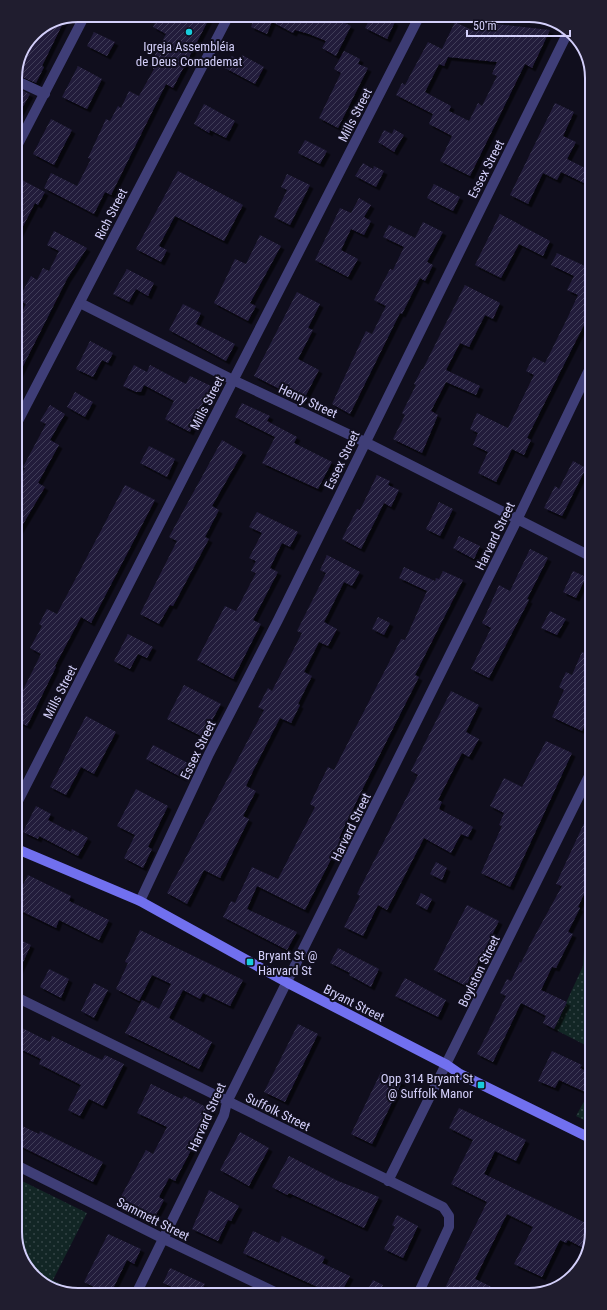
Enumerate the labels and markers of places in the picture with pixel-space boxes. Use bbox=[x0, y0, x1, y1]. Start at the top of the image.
marker: Igreja Assembléia de Deus Comademat bbox=[184, 27, 194, 37]
place label: Igreja Assembléia de Deus Comademat bbox=[136, 39, 242, 69]
place label: Bryant St @ Harvard St bbox=[258, 948, 317, 978]
marker: Bryant St @ Harvard St bbox=[245, 957, 255, 967]
place label: Opp 314 Bryant St @ Suffolk Manor bbox=[381, 1071, 473, 1101]
marker: Opp 314 Bryant St @ Suffolk Manor bbox=[476, 1080, 486, 1090]

